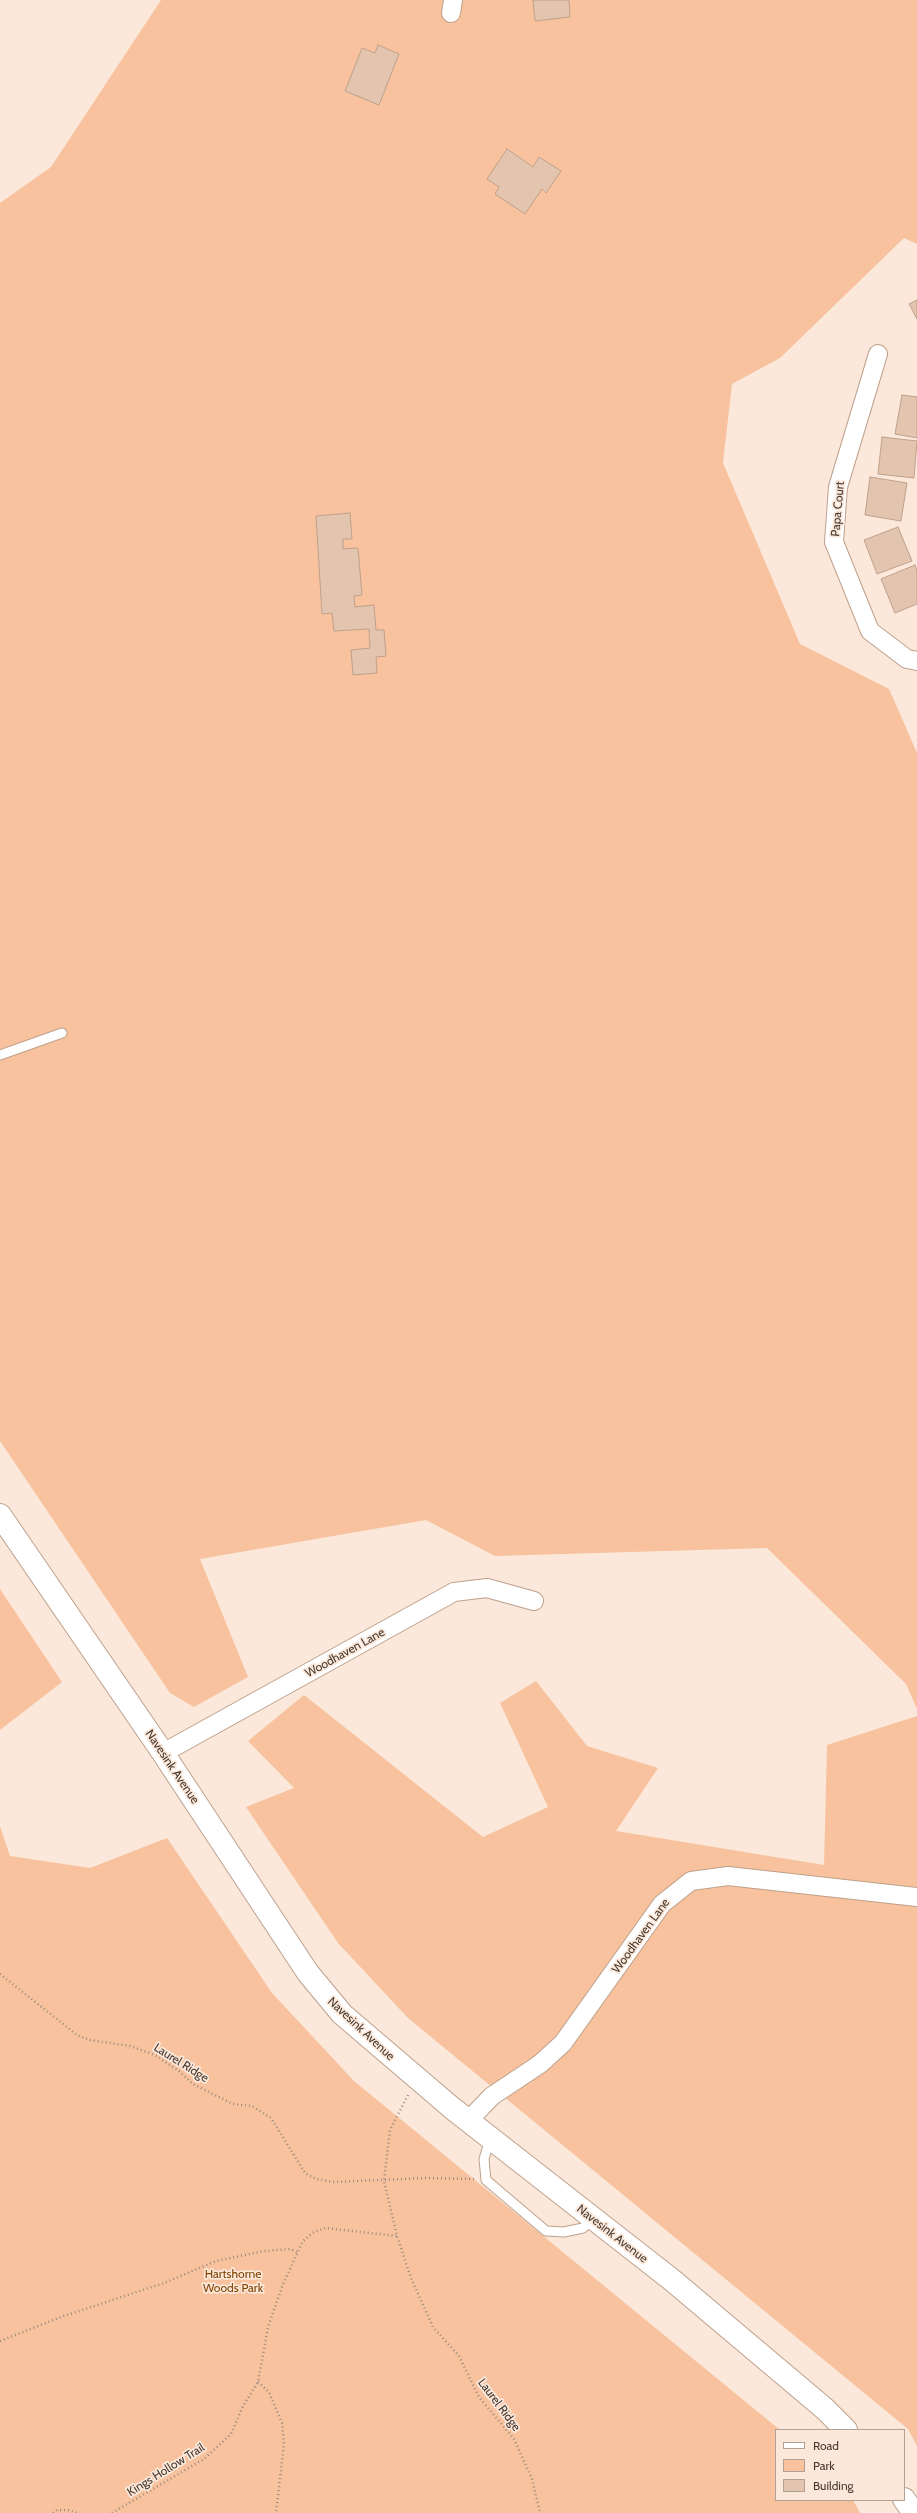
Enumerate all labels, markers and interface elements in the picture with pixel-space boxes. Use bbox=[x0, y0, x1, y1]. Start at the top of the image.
street label: Papa Court bbox=[828, 481, 848, 537]
street label: Woodhaven Lane bbox=[303, 1625, 387, 1681]
street label: Navesink Avenue bbox=[142, 1727, 202, 1807]
street label: Woodhaven Lane bbox=[609, 1896, 673, 1976]
street label: Navesink Avenue bbox=[325, 1994, 397, 2064]
street label: Laurel Ridge bbox=[151, 2041, 211, 2085]
street label: Navesink Avenue bbox=[574, 2202, 650, 2266]
park label: Hartshorne Woods Park bbox=[203, 2267, 263, 2295]
street label: Laurel Ridge bbox=[475, 2376, 523, 2434]
legend bbox=[775, 2429, 905, 2501]
text: Road bbox=[813, 2438, 839, 2453]
street label: Kings Hollow Trail bbox=[125, 2440, 207, 2500]
text: Park bbox=[813, 2458, 835, 2473]
text: Building bbox=[813, 2478, 854, 2493]

